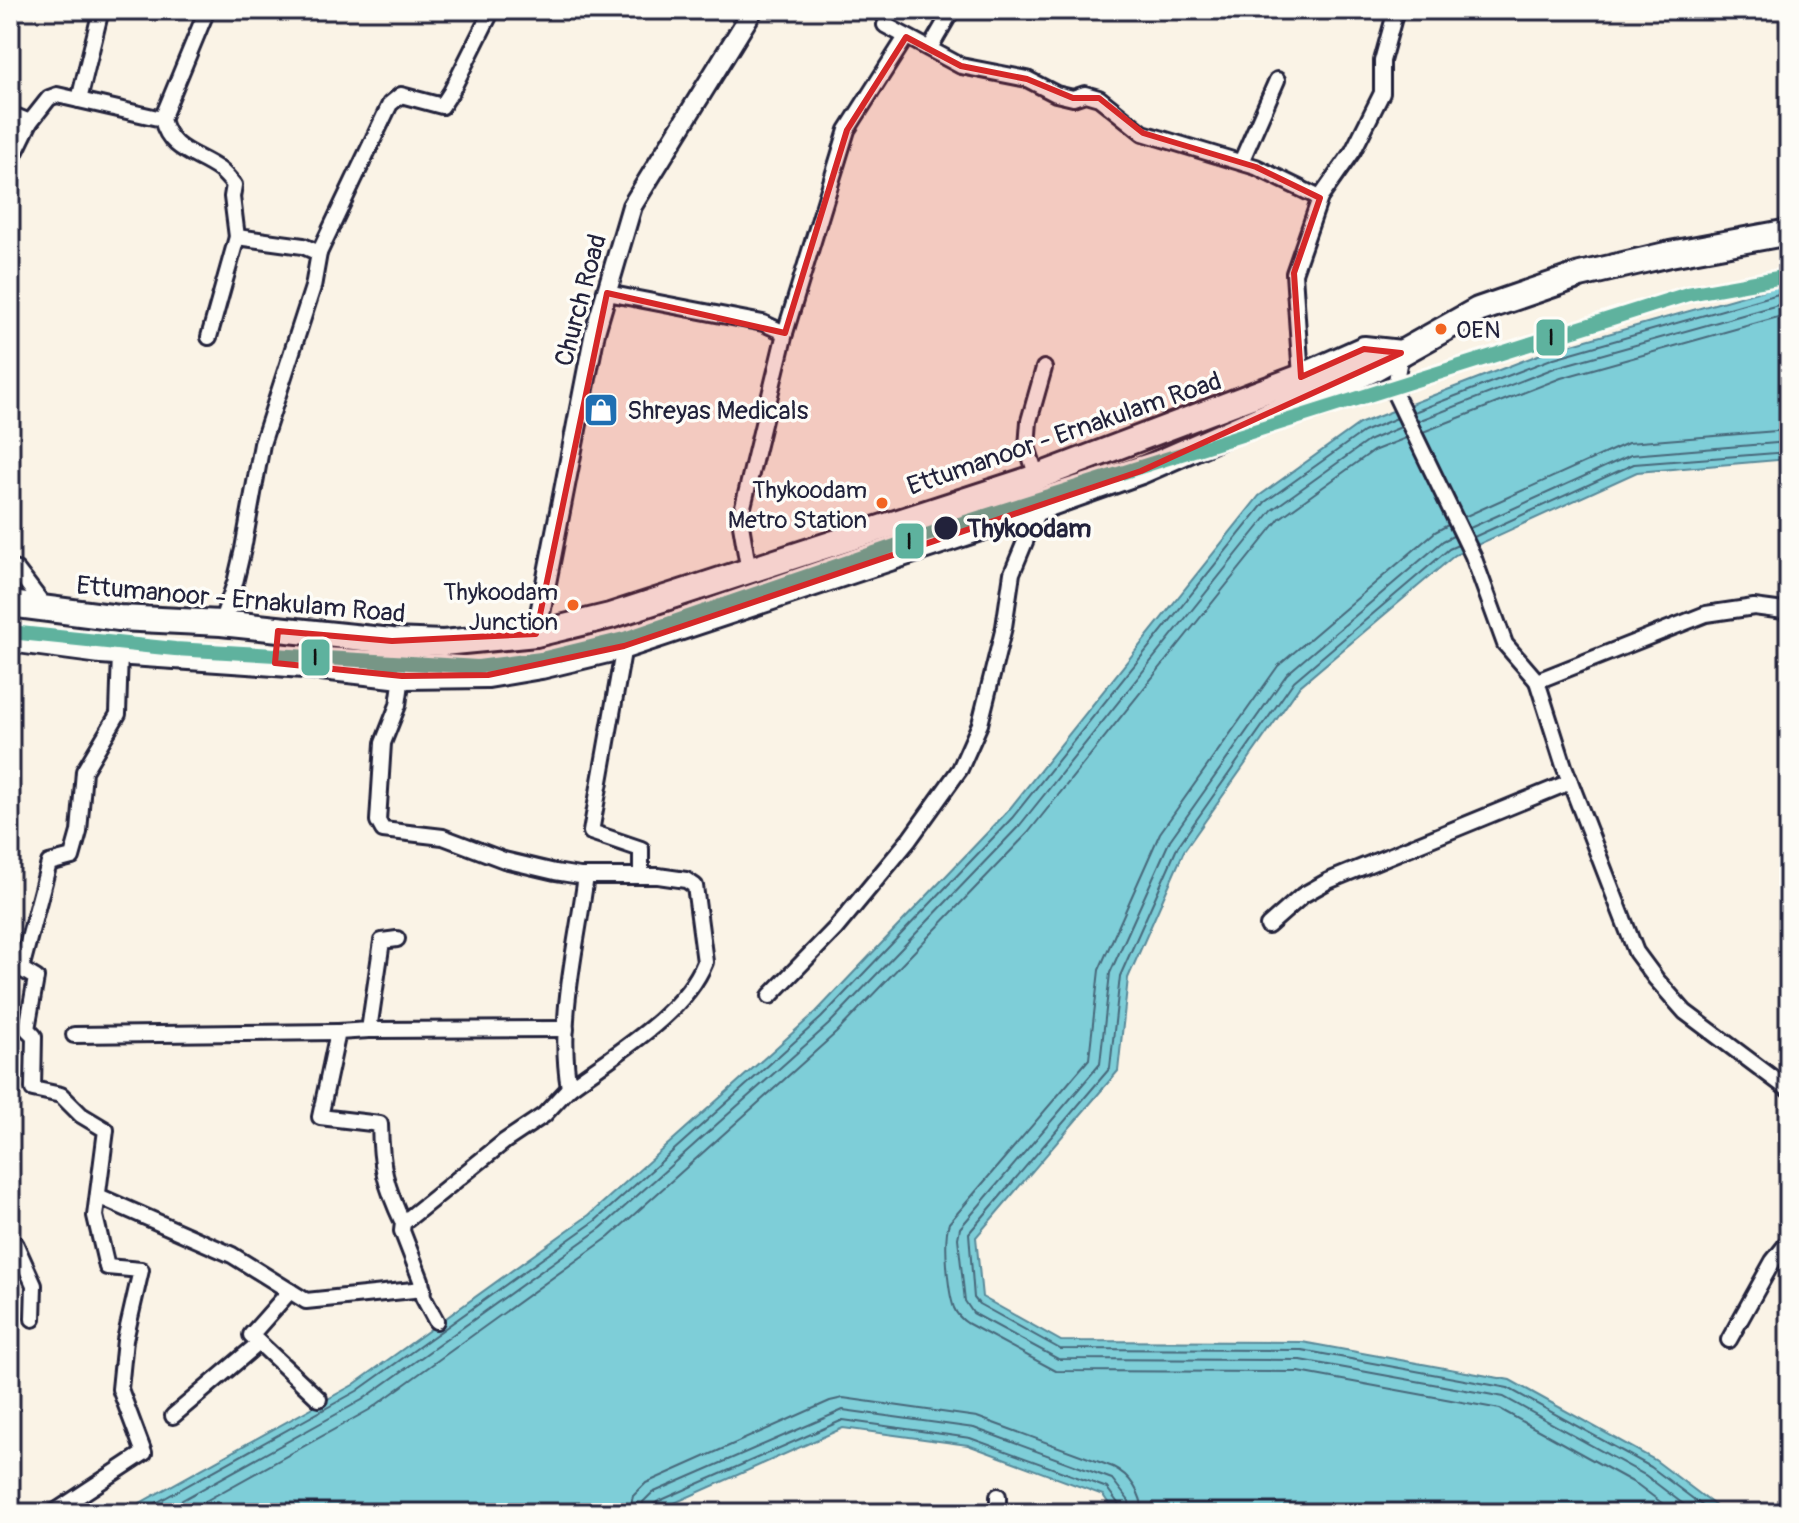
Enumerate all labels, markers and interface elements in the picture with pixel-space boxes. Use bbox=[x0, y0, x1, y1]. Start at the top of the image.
street label: Church Road bbox=[548, 231, 614, 370]
place label: OEN bbox=[1456, 316, 1500, 345]
line badge: I bbox=[1535, 318, 1566, 357]
marker: OEN bbox=[1433, 321, 1449, 337]
text: I bbox=[1548, 324, 1554, 352]
street label: Ettumanoor - Ernakulam Road bbox=[903, 365, 1226, 503]
shop icon: Shreyas Medicals bbox=[582, 391, 620, 429]
place label: Shreyas Medicals bbox=[627, 395, 809, 427]
place label: Thykoodam Metro Station bbox=[728, 476, 867, 535]
marker: Thykoodam Metro Station bbox=[874, 495, 890, 511]
place label: Thykoodam bbox=[966, 513, 1091, 545]
marker: Thykoodam bbox=[932, 514, 960, 542]
line badge: I bbox=[894, 522, 925, 560]
text: I bbox=[906, 528, 912, 556]
street label: Ettumanoor - Ernakulam Road bbox=[75, 570, 407, 630]
place label: Thykoodam Junction bbox=[443, 578, 558, 637]
marker: Thykoodam Junction bbox=[565, 597, 581, 613]
line badge: I bbox=[300, 638, 331, 677]
text: I bbox=[312, 644, 318, 672]

